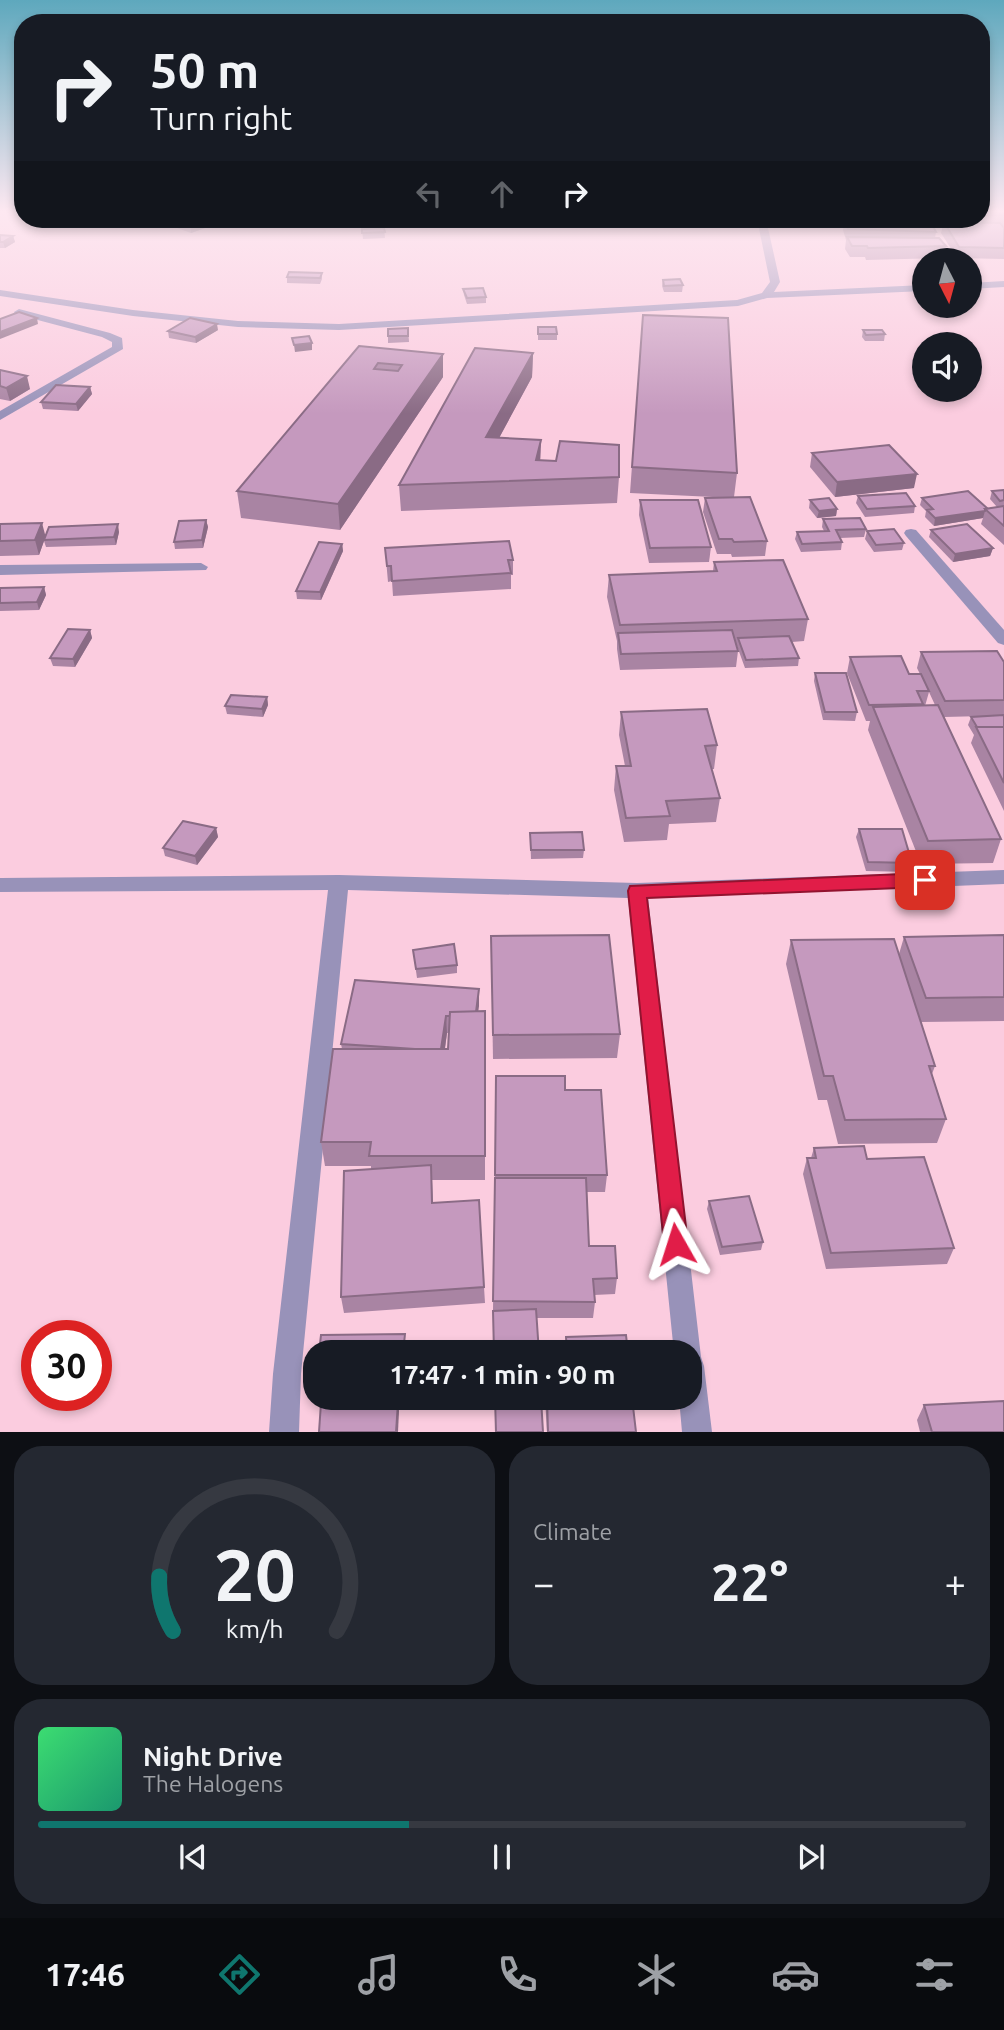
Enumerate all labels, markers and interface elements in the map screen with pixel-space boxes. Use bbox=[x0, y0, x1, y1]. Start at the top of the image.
icon: right bbox=[35, 42, 126, 133]
text: 50 m bbox=[150, 42, 259, 97]
text: Turn right bbox=[150, 100, 292, 136]
icon: left bbox=[410, 175, 448, 213]
icon: ahead bbox=[483, 175, 521, 213]
icon: right bbox=[556, 175, 594, 213]
north arrow bbox=[912, 248, 982, 318]
map controls bbox=[912, 248, 982, 402]
button: sound bbox=[912, 332, 982, 402]
pin bbox=[895, 850, 955, 910]
icon: arrive bbox=[906, 861, 944, 899]
position arrow bbox=[639, 1207, 713, 1281]
speed limit sign: 30 bbox=[21, 1320, 112, 1411]
text: 17:47 · 1 min · 90 m bbox=[389, 1360, 616, 1389]
text: Climate bbox=[533, 1519, 612, 1544]
text: 20 bbox=[213, 1534, 296, 1616]
text: 22° bbox=[711, 1553, 788, 1611]
text: − bbox=[533, 1562, 554, 1604]
text: + bbox=[945, 1562, 966, 1604]
text: km/h bbox=[226, 1615, 283, 1643]
text: Night Drive bbox=[143, 1742, 283, 1771]
text: The Halogens bbox=[143, 1771, 283, 1796]
icon: previous bbox=[174, 1838, 212, 1876]
icon: pause bbox=[483, 1838, 521, 1876]
icon: next bbox=[792, 1838, 830, 1876]
icon: directions bbox=[215, 1950, 264, 1999]
icon: music bbox=[354, 1950, 403, 1999]
icon: phone bbox=[493, 1950, 542, 1999]
icon: climate bbox=[632, 1950, 681, 1999]
icon: car bbox=[771, 1950, 820, 1999]
icon: filters bbox=[910, 1950, 959, 1999]
text: 17:46 bbox=[45, 1956, 125, 1992]

